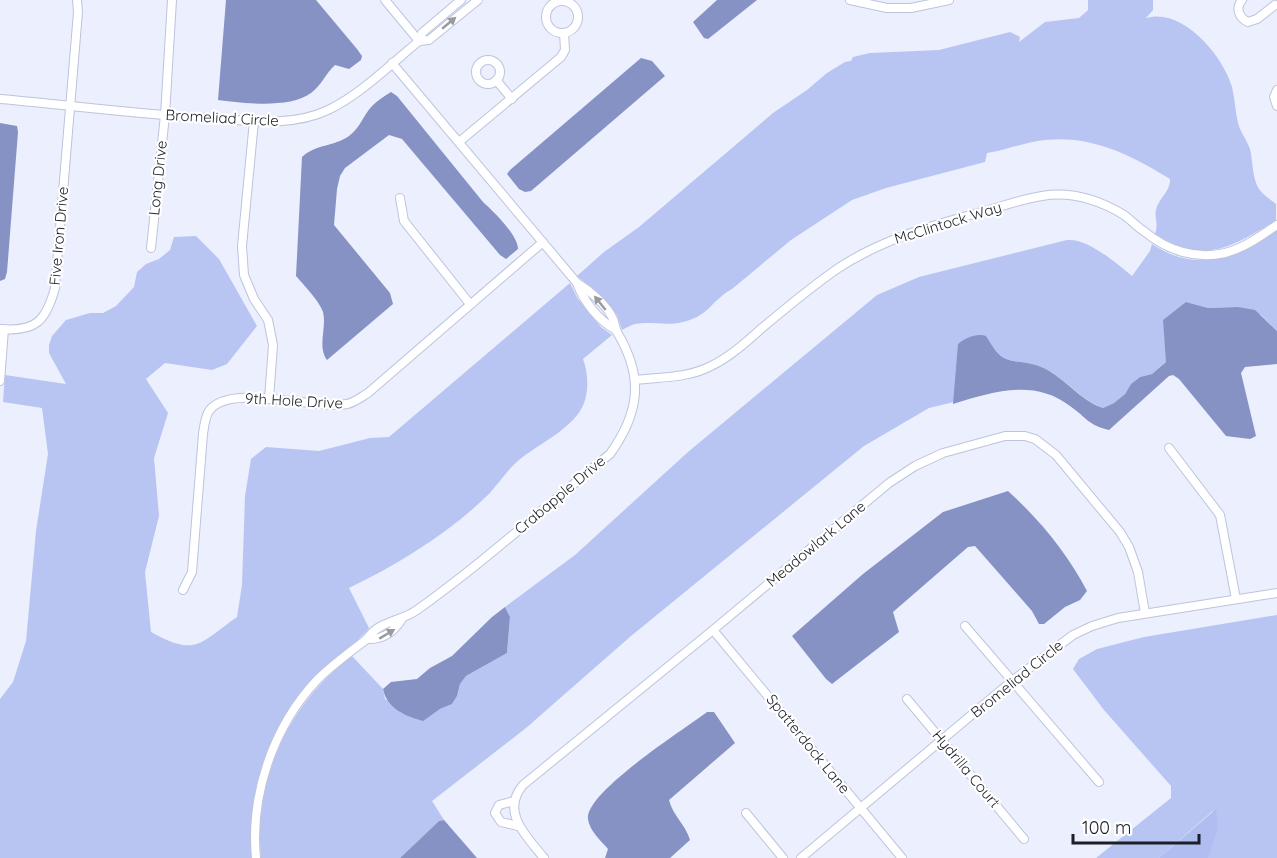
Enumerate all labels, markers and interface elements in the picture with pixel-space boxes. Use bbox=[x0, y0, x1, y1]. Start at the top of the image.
one-way arrow bbox=[442, 18, 457, 30]
street label: Bromeliad Circle bbox=[165, 105, 279, 130]
street label: Long Drive bbox=[144, 140, 171, 216]
street label: Five Iron Drive bbox=[45, 186, 72, 286]
street label: McClintock Way bbox=[892, 197, 1004, 248]
one-way arrow bbox=[594, 295, 607, 311]
street label: 9th Hole Drive bbox=[245, 388, 343, 413]
street label: Crabapple Drive bbox=[510, 451, 609, 538]
street label: Meadowlark Lane bbox=[762, 496, 869, 591]
one-way arrow bbox=[379, 628, 395, 639]
street label: Bromeliad Circle bbox=[967, 636, 1067, 722]
street label: Spatterdock Lane bbox=[762, 690, 854, 797]
street label: Hydrilla Court bbox=[928, 726, 1004, 811]
scale bar bbox=[1073, 807, 1199, 845]
text: 100 m bbox=[1082, 816, 1131, 839]

